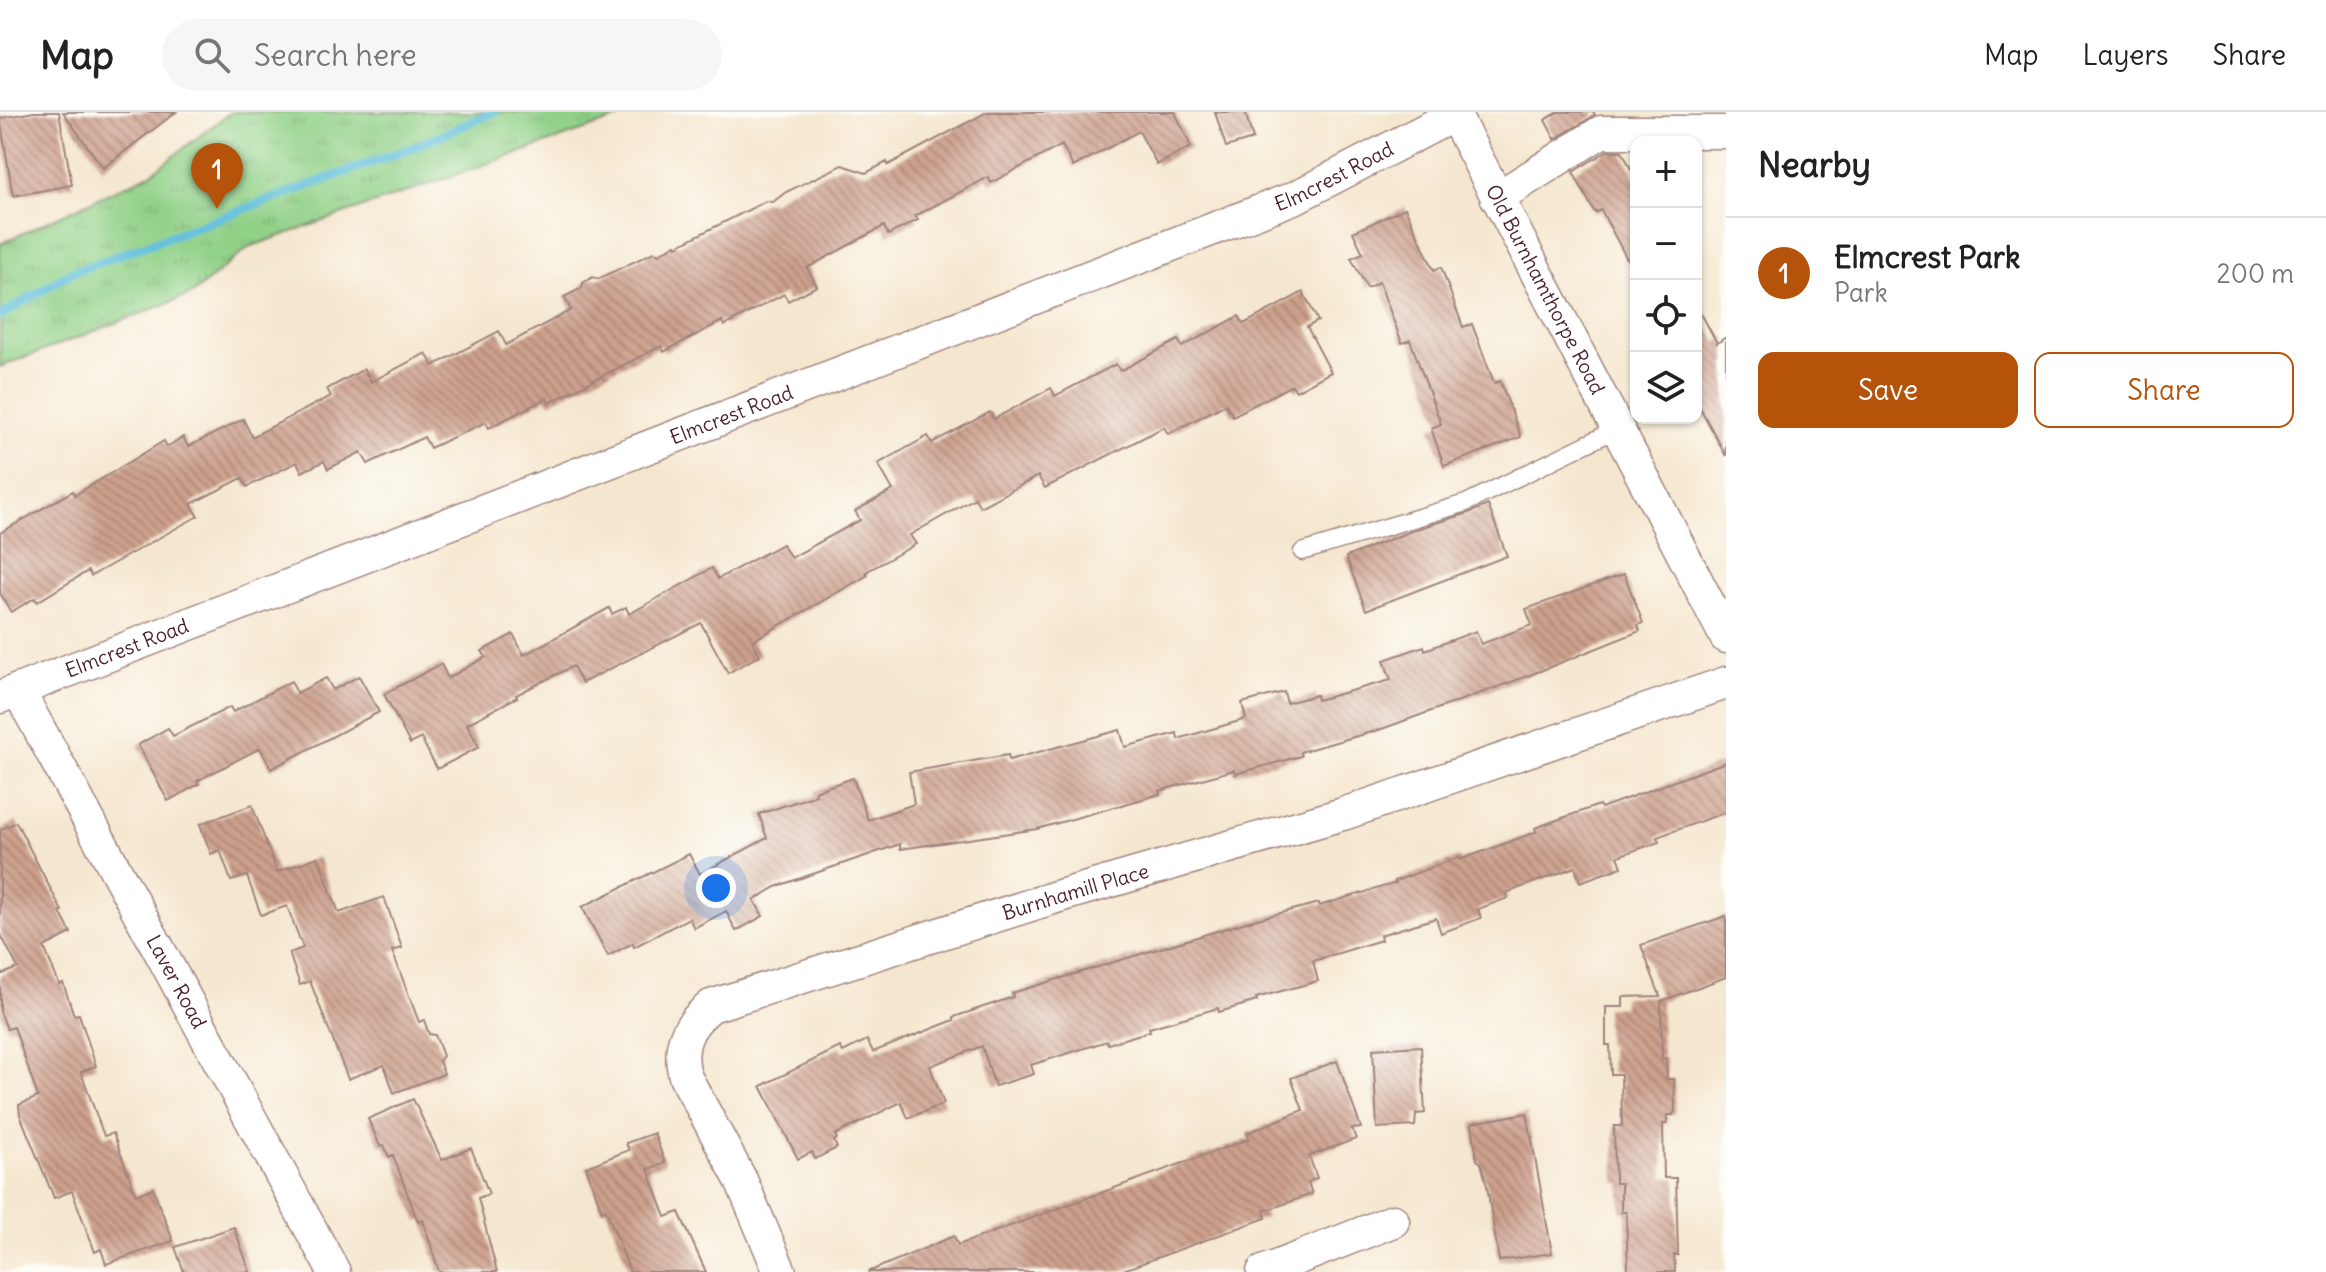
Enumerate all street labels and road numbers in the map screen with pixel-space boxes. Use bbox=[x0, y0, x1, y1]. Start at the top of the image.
street label: Elmcrest Road bbox=[1271, 136, 1397, 216]
street label: Old Burnhamthorpe Road bbox=[1481, 180, 1611, 399]
street label: Elmcrest Road bbox=[666, 379, 797, 449]
street label: Elmcrest Road bbox=[62, 612, 192, 683]
street label: Burnhamill Place bbox=[999, 858, 1152, 925]
street label: Laver Road bbox=[141, 931, 212, 1033]

